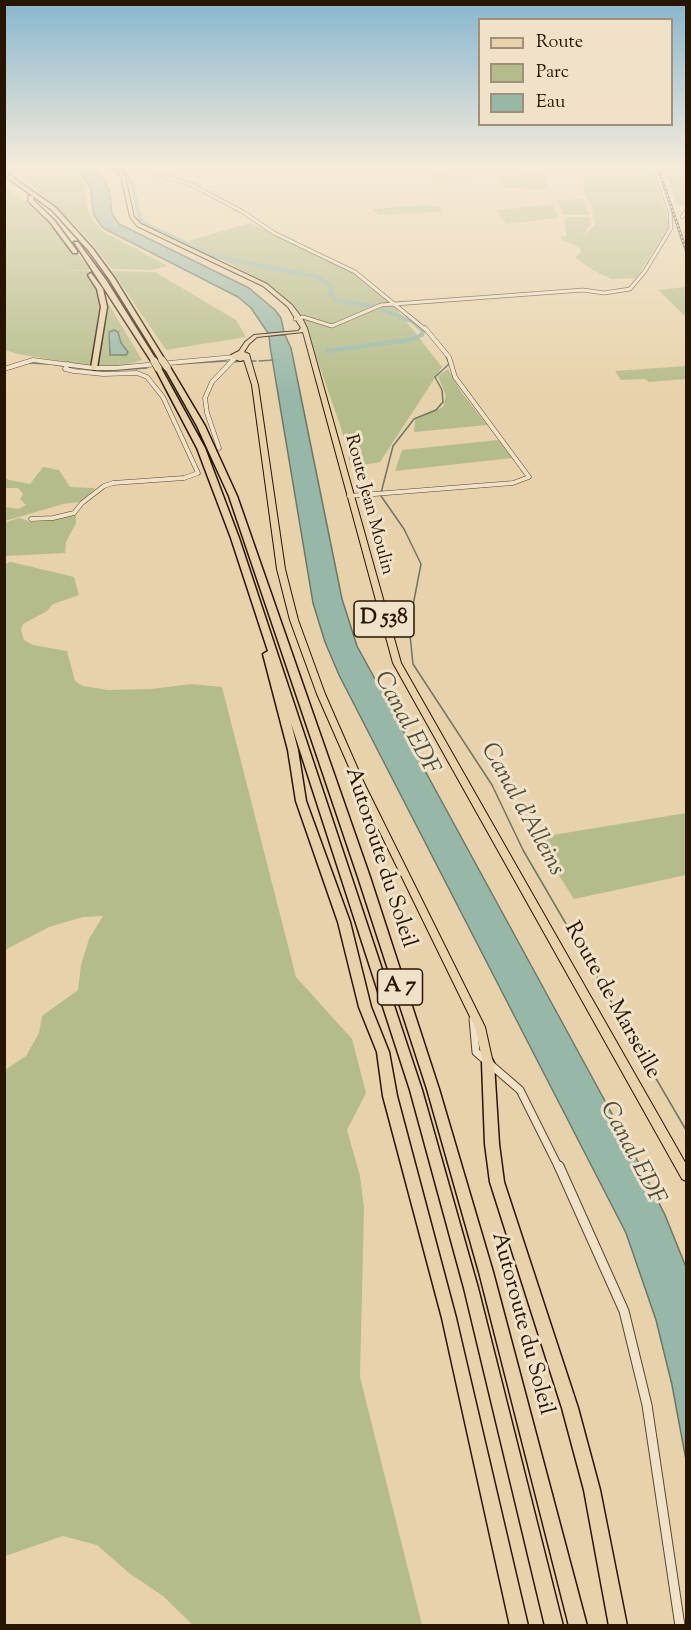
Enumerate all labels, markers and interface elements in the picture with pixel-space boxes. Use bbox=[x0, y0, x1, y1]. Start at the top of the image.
legend bbox=[478, 18, 673, 126]
text: Route bbox=[536, 30, 583, 56]
text: Parc bbox=[536, 60, 569, 86]
text: Eau bbox=[536, 90, 565, 116]
street label: Route Jean Moulin bbox=[339, 432, 397, 578]
road number: D 538 bbox=[354, 601, 414, 637]
water label: Canal EDF bbox=[366, 667, 444, 781]
water label: Canal d'Alleins bbox=[473, 739, 569, 881]
street label: Autoroute du Soleil bbox=[337, 765, 421, 951]
street label: Route de Marseille bbox=[557, 918, 665, 1084]
road number: A 7 bbox=[378, 969, 422, 1005]
water label: Canal EDF bbox=[592, 1097, 670, 1211]
street label: Autoroute du Soleil bbox=[484, 1230, 558, 1418]

